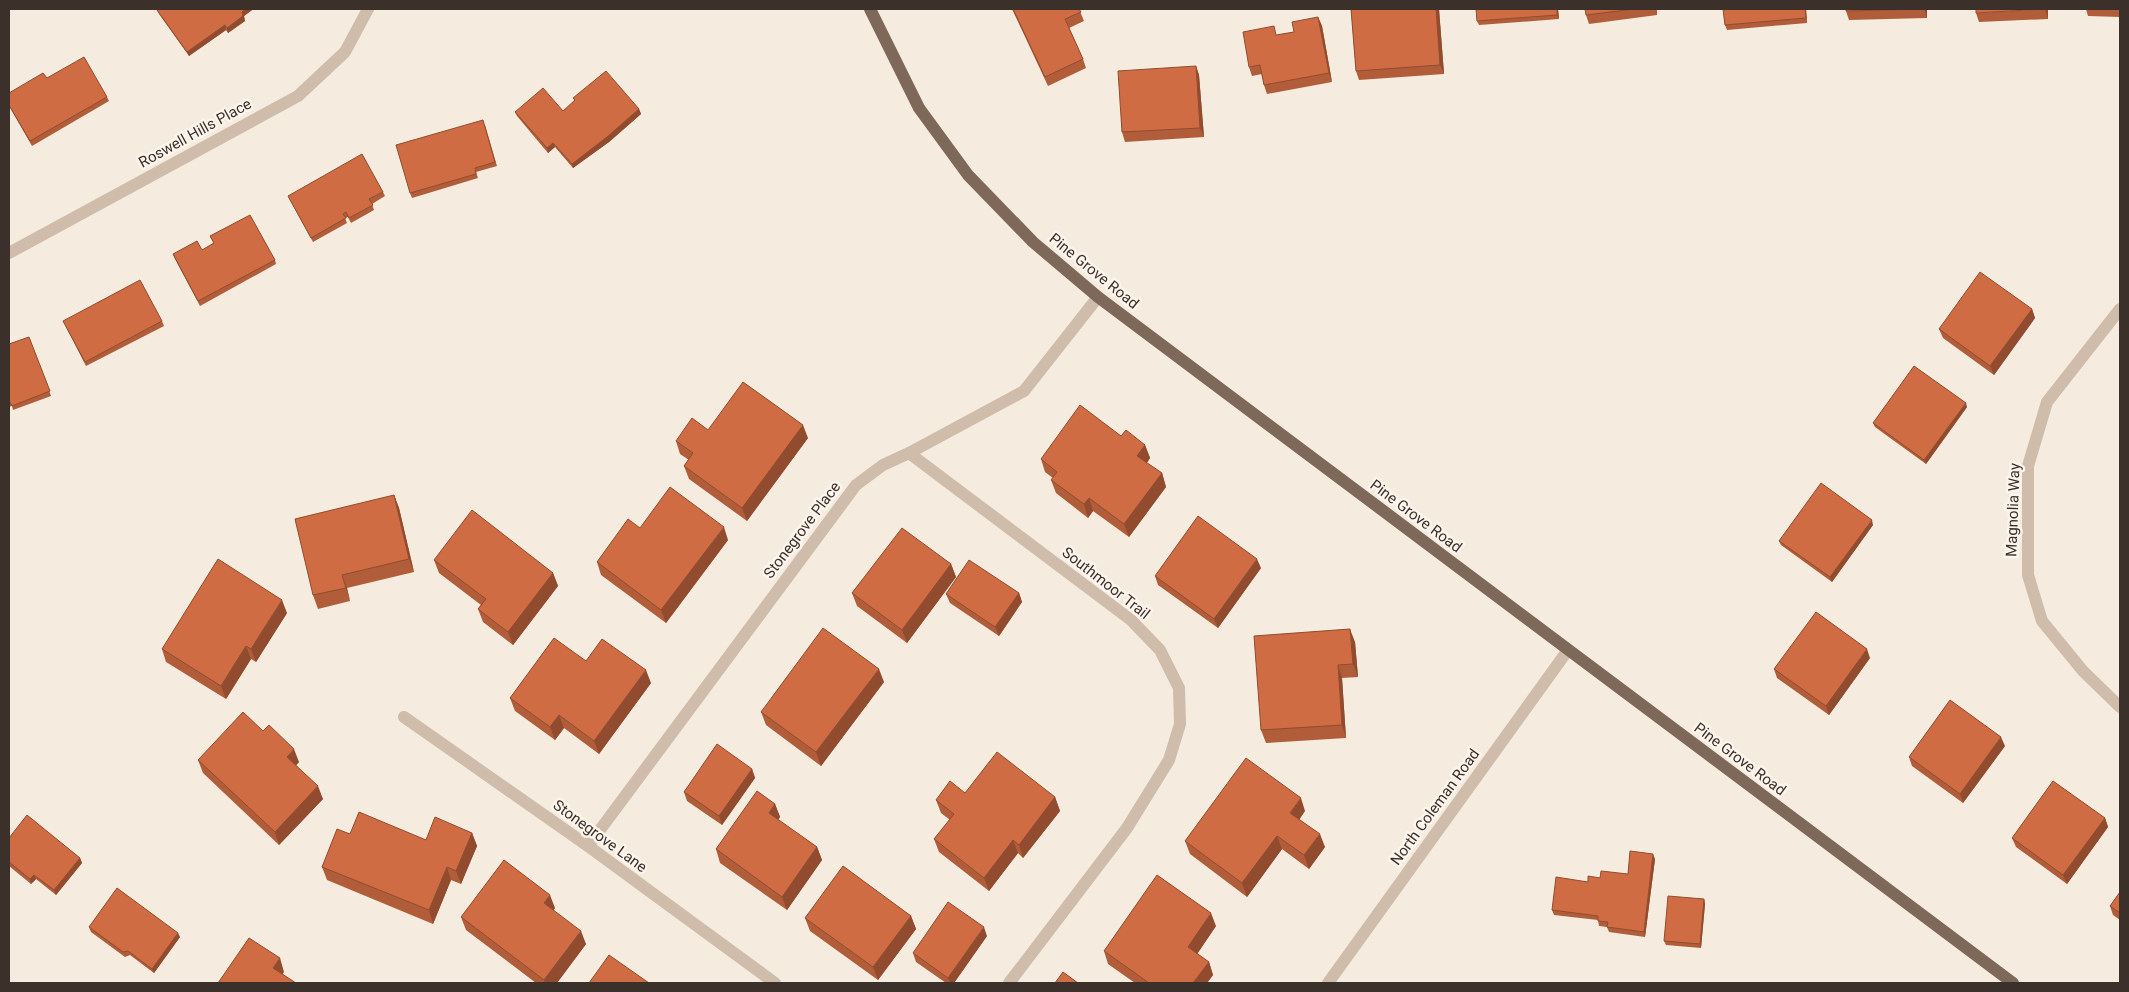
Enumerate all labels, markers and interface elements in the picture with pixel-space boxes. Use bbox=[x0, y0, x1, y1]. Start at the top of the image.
street label: Roswell Hills Place bbox=[136, 95, 254, 171]
street label: Pine Grove Road bbox=[1046, 229, 1142, 313]
street label: Magnolia Way bbox=[2002, 463, 2024, 557]
street label: Pine Grove Road bbox=[1367, 476, 1465, 556]
street label: Stonegrove Place bbox=[760, 478, 844, 582]
street label: Southmoor Trail bbox=[1059, 543, 1153, 623]
street label: Pine Grove Road bbox=[1691, 719, 1789, 799]
street label: North Coleman Road bbox=[1387, 745, 1483, 869]
street label: Stonegrove Lane bbox=[550, 796, 650, 876]

